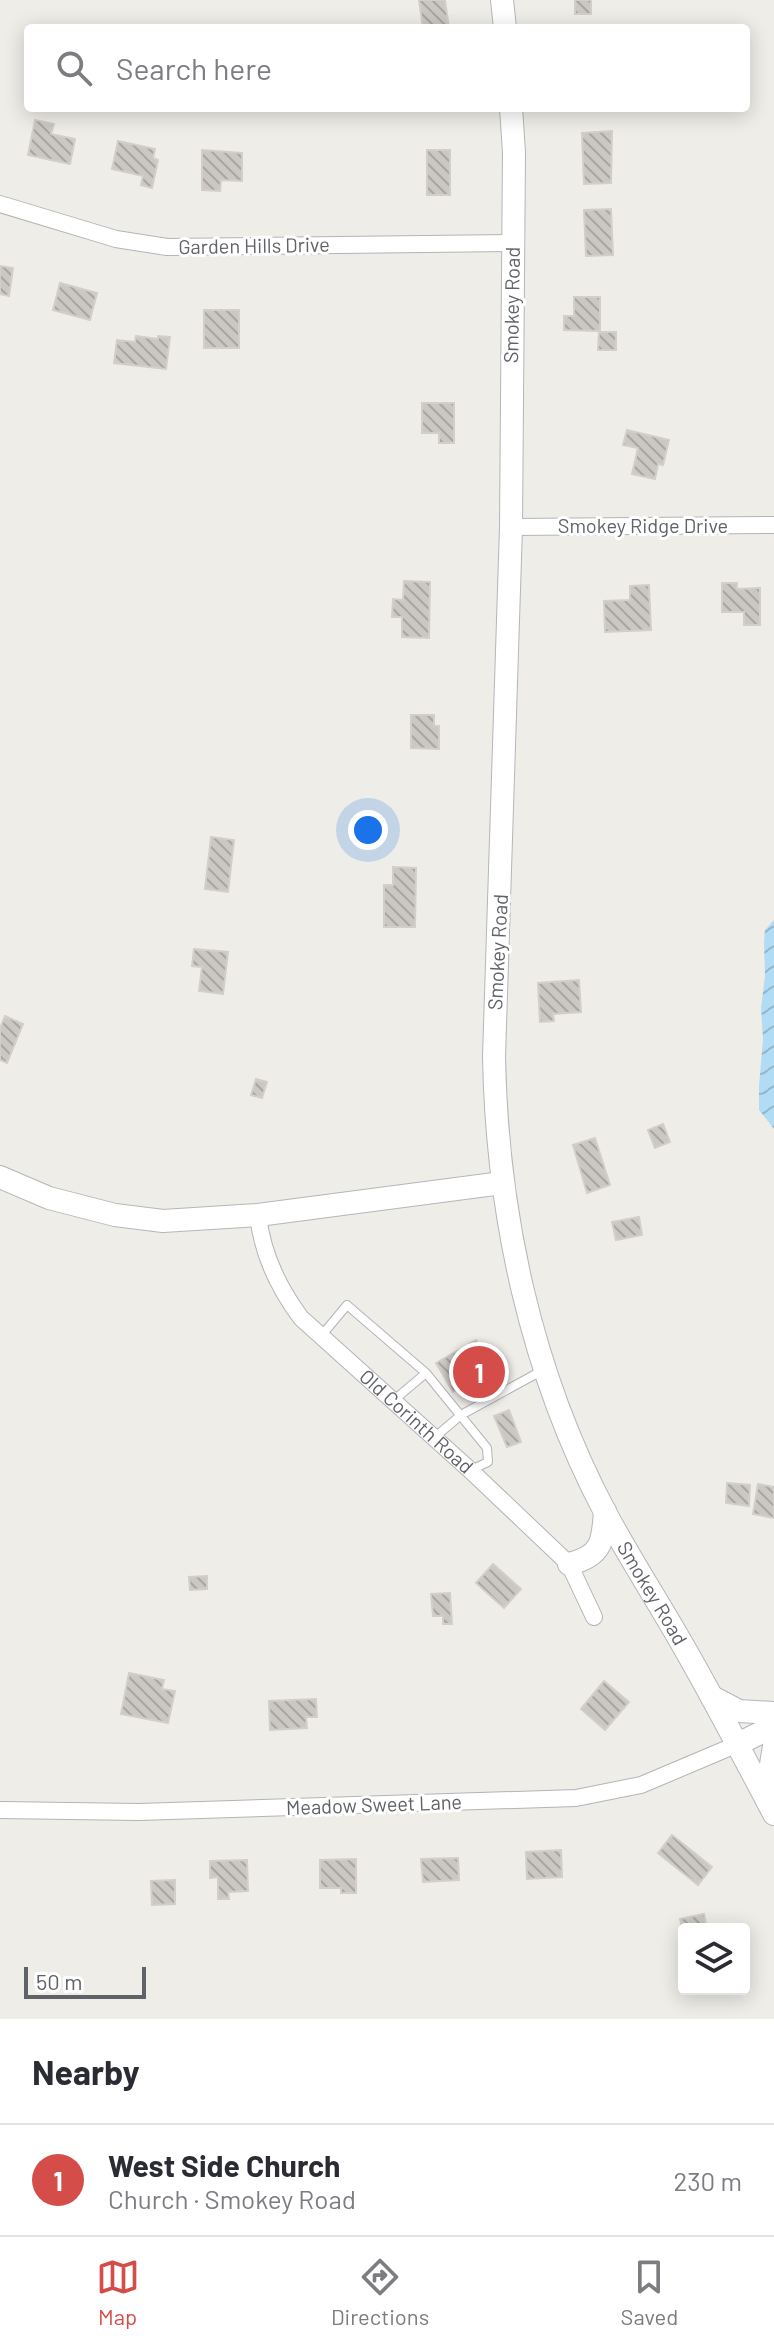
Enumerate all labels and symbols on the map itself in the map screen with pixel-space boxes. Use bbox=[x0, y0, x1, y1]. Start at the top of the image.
street label: Garden Hills Drive bbox=[178, 232, 330, 258]
street label: Smokey Road bbox=[498, 247, 524, 363]
street label: Smokey Ridge Drive bbox=[558, 513, 728, 537]
your location bbox=[348, 810, 388, 850]
street label: Smokey Road bbox=[482, 893, 512, 1011]
pin: 1 bbox=[453, 1342, 505, 1402]
street label: Old Corinth Road bbox=[355, 1364, 479, 1478]
street label: Smokey Road bbox=[613, 1537, 693, 1649]
street label: Meadow Sweet Lane bbox=[286, 1789, 462, 1819]
scale bar bbox=[24, 1963, 146, 1999]

